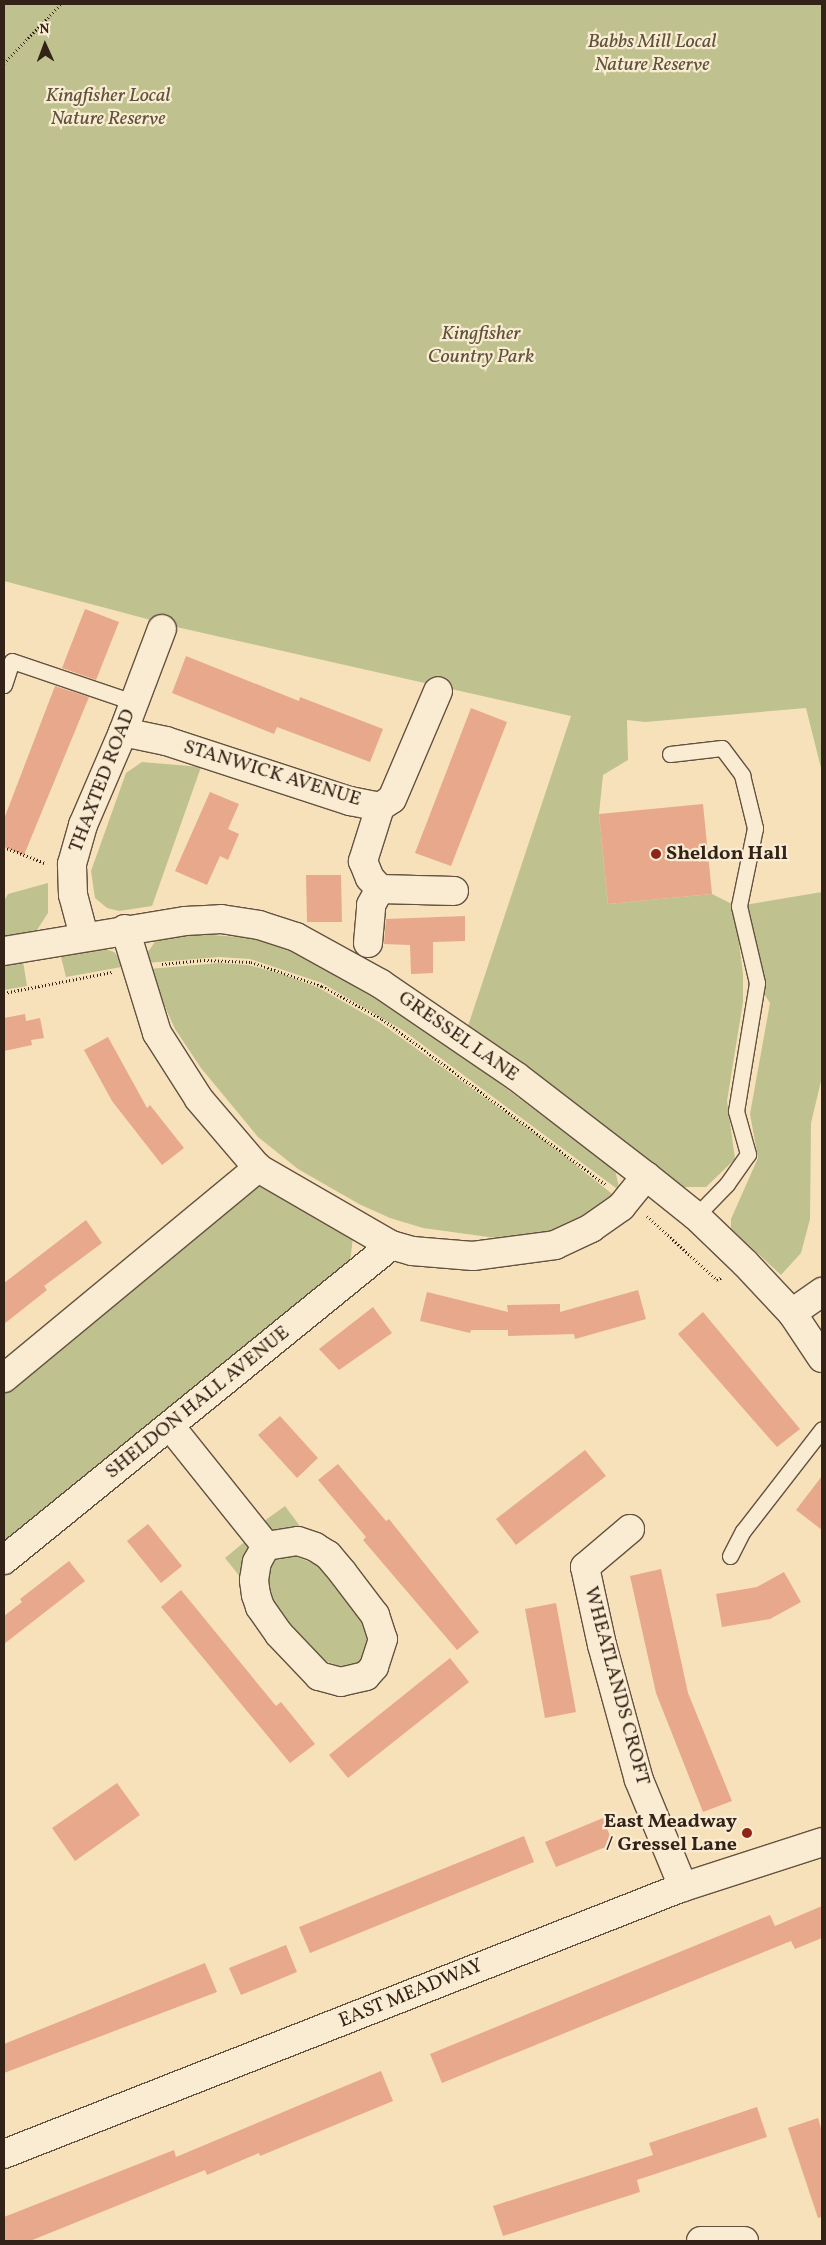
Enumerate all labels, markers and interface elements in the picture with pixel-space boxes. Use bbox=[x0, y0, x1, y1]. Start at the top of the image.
north arrow bbox=[20, 20, 70, 70]
text: N bbox=[39, 20, 50, 39]
park label: Babbs Mill Local Nature Reserve bbox=[588, 31, 716, 78]
park label: Kingfisher Local Nature Reserve bbox=[46, 85, 170, 132]
park label: Kingfisher Country Park bbox=[428, 322, 534, 369]
street label: THAXTED ROAD bbox=[65, 706, 141, 856]
street label: STANWICK AVENUE bbox=[180, 736, 364, 812]
place label: Sheldon Hall bbox=[666, 842, 788, 866]
marker: Sheldon Hall bbox=[650, 848, 662, 860]
street label: GRESSEL LANE bbox=[393, 987, 523, 1087]
street label: SHELDON HALL AVENUE bbox=[101, 1321, 295, 1485]
street label: WHEATLANDS CROFT bbox=[578, 1584, 654, 1788]
place label: East Meadway / Gressel Lane bbox=[604, 1810, 737, 1857]
marker: East Meadway / Gressel Lane bbox=[741, 1827, 753, 1839]
street label: EAST MEADWAY bbox=[335, 1954, 487, 2034]

